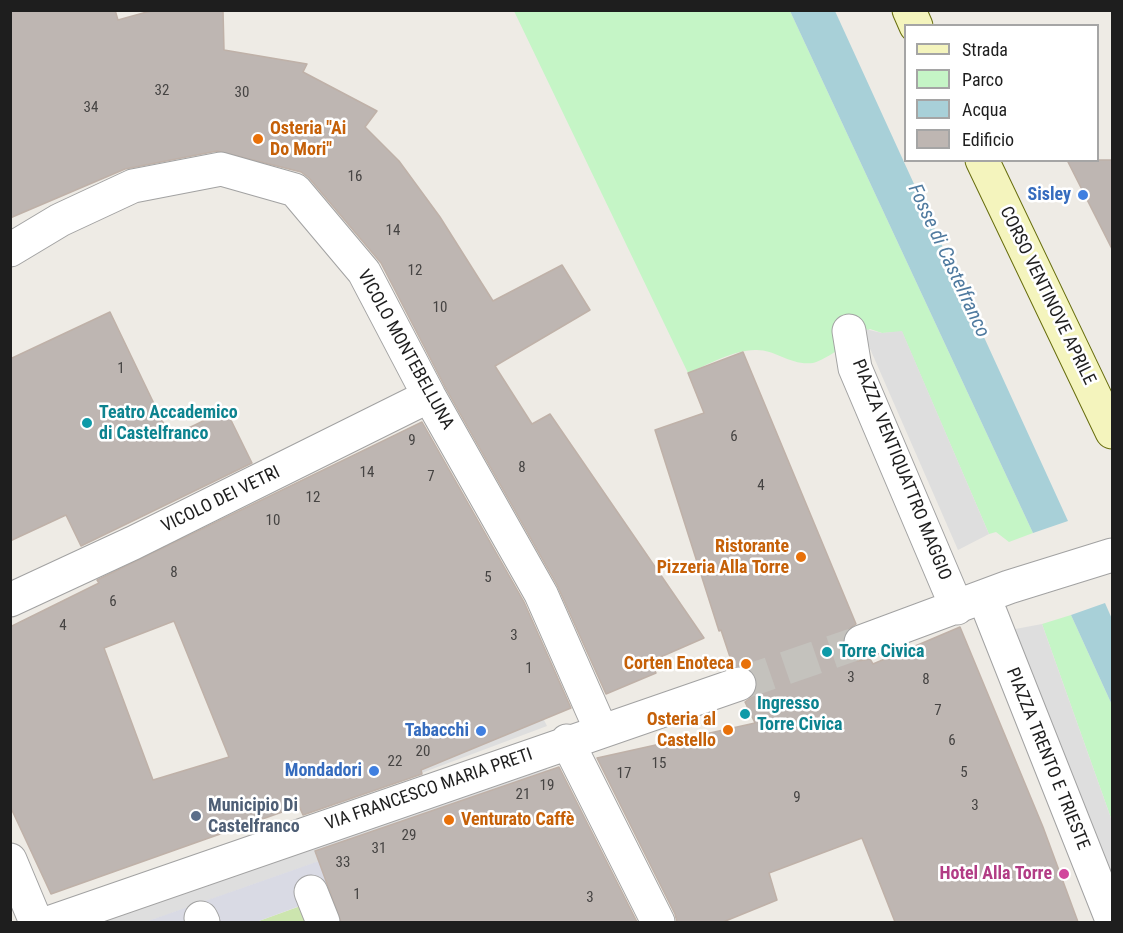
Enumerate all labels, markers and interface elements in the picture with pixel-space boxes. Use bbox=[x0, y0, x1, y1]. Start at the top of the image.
legend bbox=[904, 24, 1099, 162]
text: Strada bbox=[962, 39, 1008, 60]
text: Parco bbox=[962, 69, 1003, 90]
house number: 32 bbox=[155, 82, 169, 100]
house number: 30 bbox=[235, 84, 249, 102]
house number: 34 bbox=[84, 99, 98, 117]
text: Acqua bbox=[962, 99, 1007, 120]
place label: Osteria "Ai Do Mori" bbox=[270, 118, 346, 160]
text: Edificio bbox=[962, 129, 1014, 150]
marker: Osteria "Ai Do Mori" bbox=[251, 132, 265, 146]
house number: 16 bbox=[348, 168, 362, 186]
water label: Fosse di Castelfranco bbox=[902, 181, 994, 341]
place label: Sisley bbox=[1028, 184, 1071, 206]
marker: Sisley bbox=[1076, 188, 1090, 202]
street label: CORSO VENTINOVE APRILE bbox=[994, 203, 1100, 389]
house number: 14 bbox=[386, 222, 400, 240]
house number: 12 bbox=[408, 262, 422, 280]
street label: VICOLO MONTEBELLUNA bbox=[352, 266, 458, 434]
house number: 10 bbox=[433, 299, 447, 317]
street label: PIAZZA VENTIQUATTRO MAGGIO bbox=[847, 356, 955, 584]
house number: 1 bbox=[117, 360, 125, 378]
place label: Teatro Accademico di Castelfranco bbox=[99, 402, 238, 444]
marker: Teatro Accademico di Castelfranco bbox=[80, 416, 94, 430]
house number: 6 bbox=[730, 428, 738, 446]
house number: 9 bbox=[408, 432, 416, 450]
house number: 8 bbox=[518, 459, 526, 477]
street label: VICOLO DEI VETRI bbox=[158, 462, 284, 538]
house number: 14 bbox=[360, 464, 374, 482]
house number: 7 bbox=[427, 468, 435, 486]
house number: 4 bbox=[757, 477, 765, 495]
house number: 12 bbox=[306, 489, 320, 507]
house number: 10 bbox=[266, 512, 280, 530]
place label: Ristorante Pizzeria Alla Torre bbox=[657, 536, 789, 578]
marker: Ristorante Pizzeria Alla Torre bbox=[794, 550, 808, 564]
house number: 8 bbox=[170, 564, 178, 582]
house number: 5 bbox=[484, 569, 492, 587]
house number: 6 bbox=[109, 593, 117, 611]
house number: 4 bbox=[59, 617, 67, 635]
house number: 3 bbox=[510, 627, 518, 645]
place label: Torre Civica bbox=[839, 641, 925, 663]
marker: Torre Civica bbox=[820, 645, 834, 659]
place label: Corten Enoteca bbox=[624, 653, 734, 675]
marker: Corten Enoteca bbox=[739, 657, 753, 671]
house number: 1 bbox=[525, 660, 533, 678]
street label: PIAZZA TRENTO E TRIESTE bbox=[1001, 665, 1093, 853]
house number: 3 bbox=[847, 669, 855, 687]
house number: 8 bbox=[922, 671, 930, 689]
place label: Ingresso Torre Civica bbox=[757, 693, 843, 736]
house number: 7 bbox=[934, 702, 942, 720]
marker: Ingresso Torre Civica bbox=[738, 707, 752, 721]
place label: Osteria al Castello bbox=[647, 709, 716, 752]
place label: Tabacchi bbox=[405, 720, 469, 742]
marker: Osteria al Castello bbox=[721, 723, 735, 737]
marker: Tabacchi bbox=[474, 724, 488, 738]
house number: 6 bbox=[948, 732, 956, 750]
house number: 20 bbox=[416, 743, 430, 761]
street label: VIA FRANCESCO MARIA PRETI bbox=[322, 744, 536, 836]
house number: 22 bbox=[388, 753, 402, 771]
house number: 15 bbox=[652, 755, 666, 773]
place label: Mondadori bbox=[285, 760, 362, 782]
marker: Mondadori bbox=[367, 764, 381, 778]
house number: 5 bbox=[960, 764, 968, 782]
house number: 17 bbox=[617, 765, 631, 783]
house number: 19 bbox=[540, 777, 554, 795]
house number: 21 bbox=[516, 786, 530, 804]
house number: 9 bbox=[793, 789, 801, 807]
place label: Municipio Di Castelfranco bbox=[208, 795, 300, 838]
house number: 3 bbox=[971, 797, 979, 815]
marker: Municipio Di Castelfranco bbox=[189, 809, 203, 823]
place label: Venturato Caffè bbox=[461, 809, 574, 831]
marker: Venturato Caffè bbox=[442, 813, 456, 827]
house number: 29 bbox=[402, 827, 416, 845]
house number: 31 bbox=[372, 840, 386, 858]
house number: 33 bbox=[336, 854, 350, 872]
place label: Hotel Alla Torre bbox=[939, 863, 1052, 885]
marker: Hotel Alla Torre bbox=[1057, 867, 1071, 881]
house number: 1 bbox=[353, 886, 361, 904]
house number: 3 bbox=[586, 889, 594, 907]

